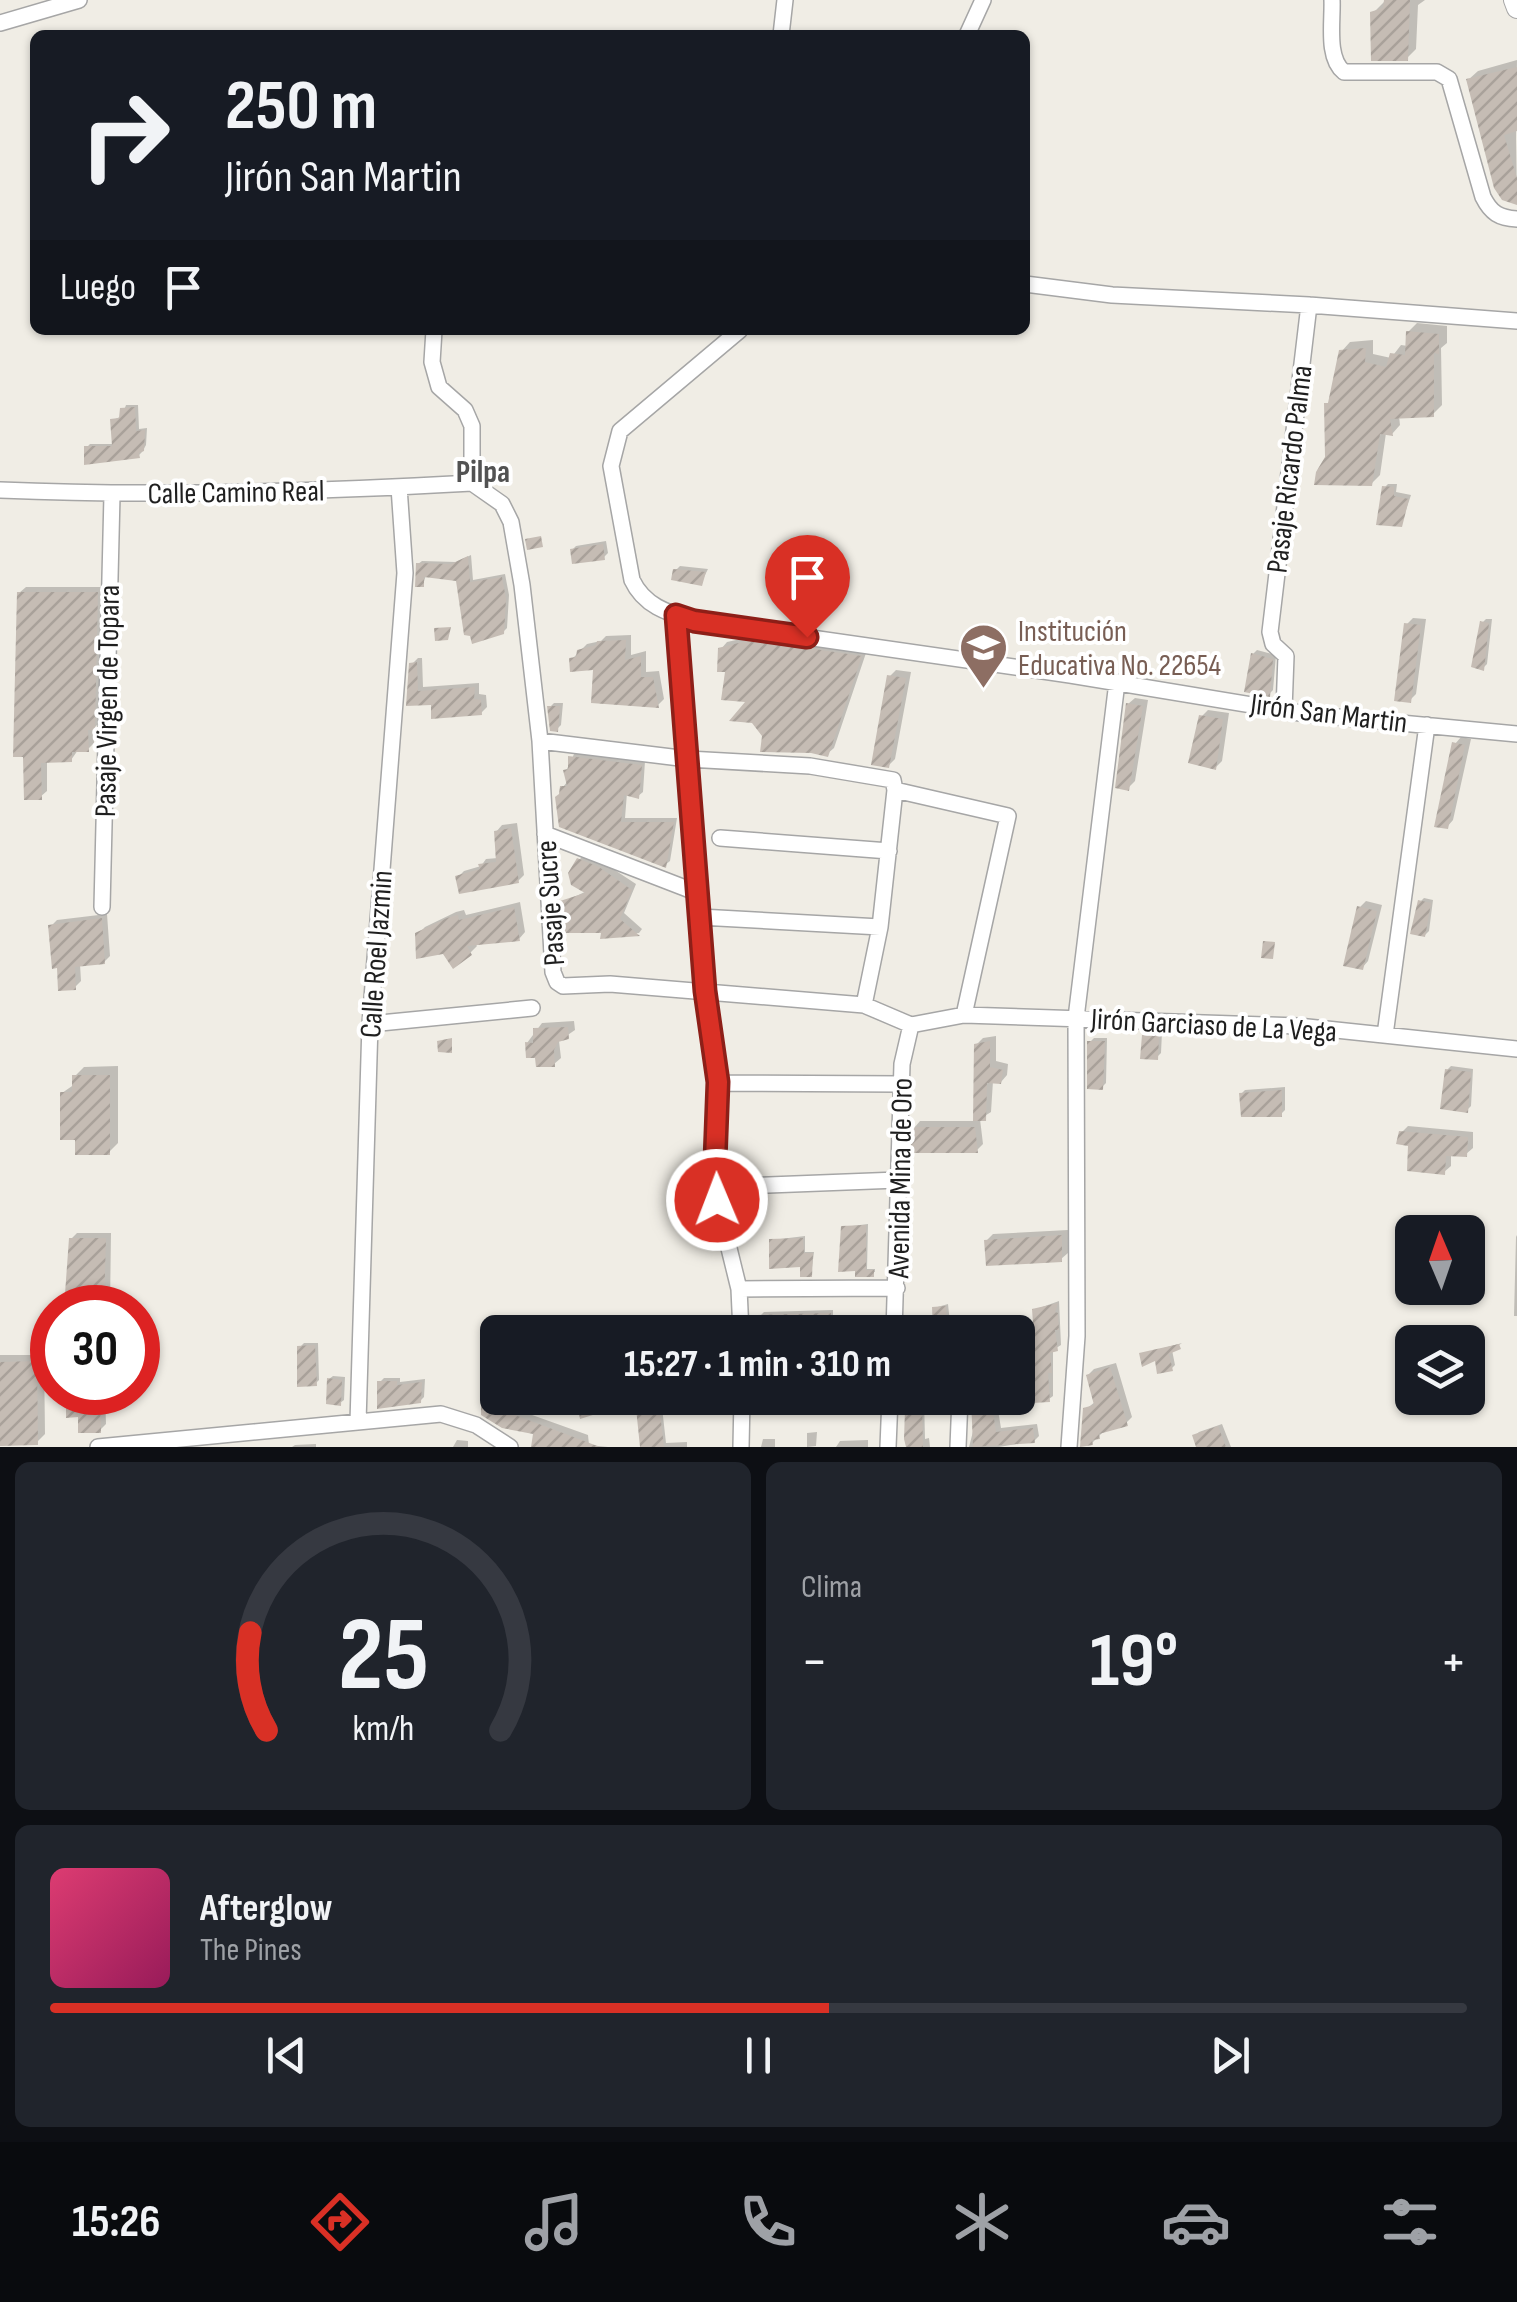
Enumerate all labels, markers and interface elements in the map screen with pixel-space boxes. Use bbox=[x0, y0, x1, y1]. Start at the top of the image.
text: 250 m bbox=[225, 65, 377, 149]
icon: right bbox=[60, 70, 190, 200]
text: Jirón San Martin bbox=[225, 150, 462, 205]
icon: arrive bbox=[156, 260, 211, 315]
text: Luego bbox=[60, 265, 136, 310]
street label: Pasaje Ricardo Palma bbox=[1259, 363, 1321, 575]
district label: Pilpa bbox=[456, 453, 510, 492]
street label: Calle Camino Real bbox=[147, 473, 325, 513]
pin bbox=[765, 535, 850, 638]
icon: arrive bbox=[780, 550, 835, 605]
street label: Pasaje Virgen de Topara bbox=[88, 585, 128, 817]
place label: Institución Educativa No. 22654 bbox=[1018, 614, 1221, 684]
school or university icon: Institución Educativa No. 22654 bbox=[957, 622, 1009, 690]
street label: Jirón San Martin bbox=[1247, 686, 1409, 741]
street label: Pasaje Sucre bbox=[529, 839, 573, 967]
street label: Calle Roel Jazmin bbox=[353, 869, 401, 1039]
street label: Jirón Garciaso de La Vega bbox=[1089, 1002, 1338, 1050]
street label: Avenida Mina de Oro bbox=[881, 1077, 921, 1280]
position arrow bbox=[665, 1148, 769, 1252]
north arrow bbox=[1395, 1215, 1485, 1305]
map controls bbox=[1395, 1215, 1485, 1415]
speed limit sign: 30 bbox=[30, 1285, 160, 1415]
button: layers bbox=[1395, 1325, 1485, 1415]
text: 15:27 · 1 min · 310 m bbox=[624, 1342, 891, 1387]
text: Clima bbox=[801, 1568, 862, 1607]
text: 25 bbox=[337, 1594, 429, 1719]
text: 19° bbox=[1090, 1617, 1178, 1708]
text: − bbox=[801, 1629, 828, 1696]
text: + bbox=[1440, 1629, 1467, 1696]
text: km/h bbox=[352, 1708, 414, 1751]
text: Afterglow bbox=[200, 1886, 333, 1931]
text: The Pines bbox=[200, 1931, 302, 1970]
icon: previous bbox=[259, 2028, 314, 2083]
icon: pause bbox=[731, 2028, 786, 2083]
icon: next bbox=[1203, 2028, 1258, 2083]
icon: directions bbox=[305, 2187, 375, 2257]
icon: music bbox=[519, 2187, 589, 2257]
icon: phone bbox=[733, 2187, 803, 2257]
icon: climate bbox=[947, 2187, 1017, 2257]
icon: car bbox=[1161, 2187, 1231, 2257]
icon: filters bbox=[1375, 2187, 1445, 2257]
text: 15:26 bbox=[72, 2195, 160, 2250]

